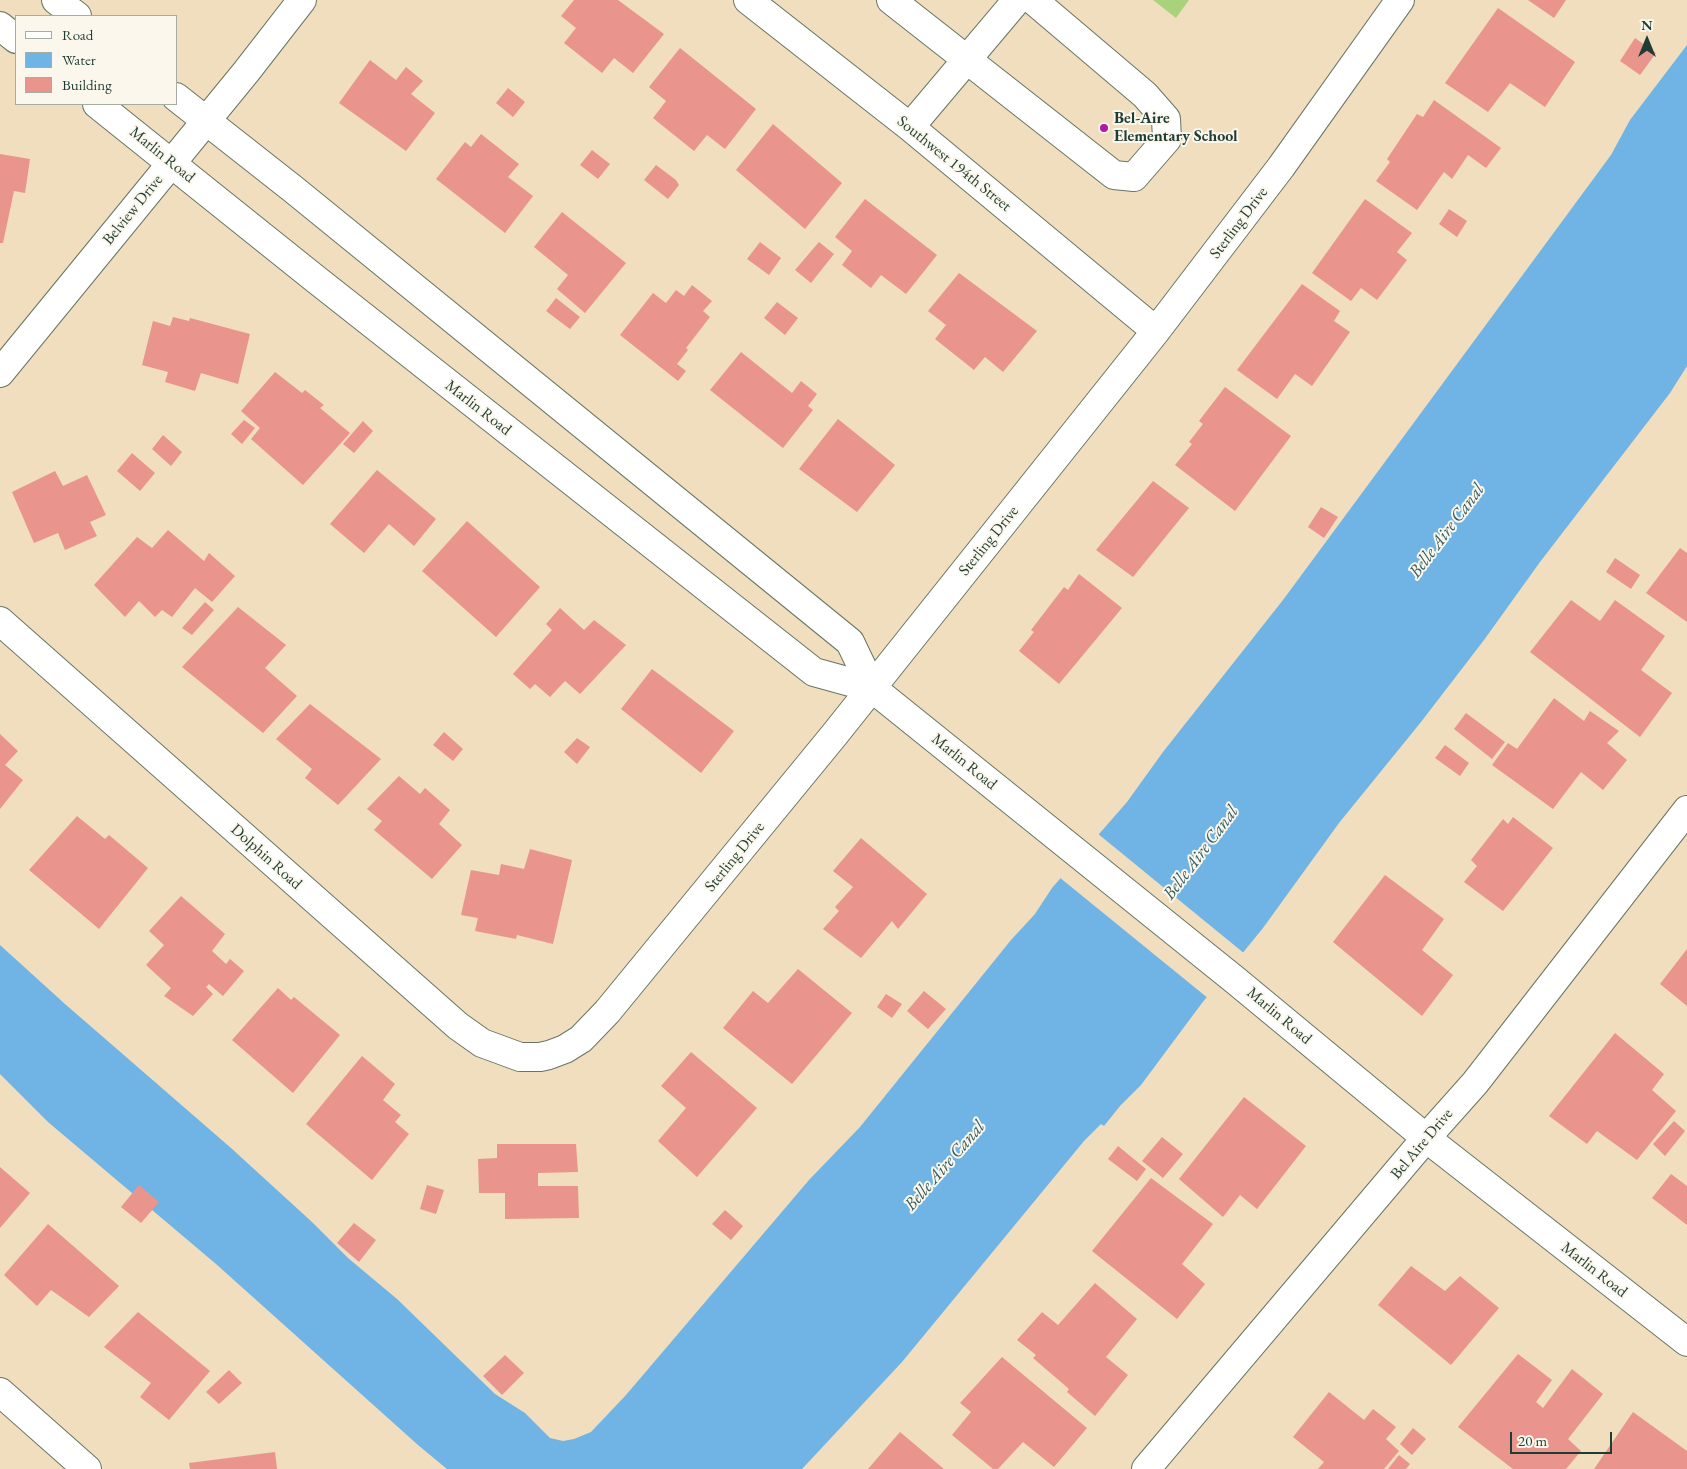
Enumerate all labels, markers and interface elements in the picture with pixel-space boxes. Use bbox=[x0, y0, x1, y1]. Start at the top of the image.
legend bbox=[15, 15, 178, 105]
north arrow bbox=[1622, 15, 1672, 65]
text: N bbox=[1641, 16, 1653, 34]
text: Road bbox=[62, 25, 93, 44]
text: Water bbox=[62, 50, 96, 69]
text: Building bbox=[62, 75, 112, 94]
place label: Bel-Aire Elementary School bbox=[1114, 109, 1238, 147]
street label: Southwest 194th Street bbox=[893, 112, 1015, 216]
marker: Bel-Aire Elementary School bbox=[1098, 122, 1110, 134]
street label: Marlin Road bbox=[125, 123, 199, 187]
street label: Belview Drive bbox=[99, 171, 167, 249]
street label: Sterling Drive bbox=[1206, 183, 1272, 263]
street label: Marlin Road bbox=[441, 376, 515, 440]
water label: Belle Aire Canal bbox=[1405, 480, 1489, 582]
street label: Sterling Drive bbox=[955, 502, 1023, 580]
street label: Marlin Road bbox=[927, 730, 1001, 794]
water label: Belle Aire Canal bbox=[1159, 802, 1243, 904]
street label: Sterling Drive bbox=[701, 818, 769, 896]
street label: Dolphin Road bbox=[227, 820, 305, 894]
street label: Marlin Road bbox=[1243, 983, 1315, 1049]
street label: Bel Aire Drive bbox=[1387, 1105, 1457, 1183]
water label: Belle Aire Canal bbox=[900, 1117, 990, 1215]
street label: Marlin Road bbox=[1557, 1238, 1631, 1302]
scale bar bbox=[1512, 1422, 1614, 1454]
text: 20 m bbox=[1518, 1431, 1547, 1450]

